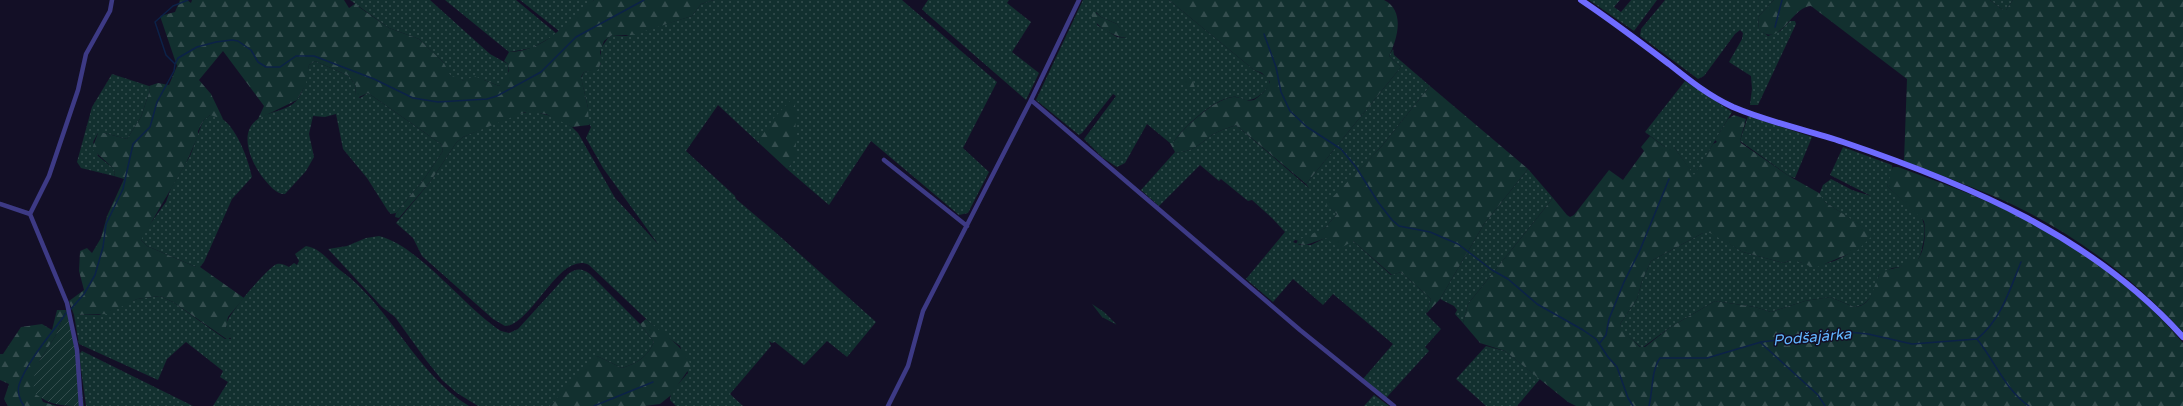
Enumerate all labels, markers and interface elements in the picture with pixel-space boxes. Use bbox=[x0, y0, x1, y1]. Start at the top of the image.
water label: Podšajárka bbox=[1772, 325, 1852, 349]

